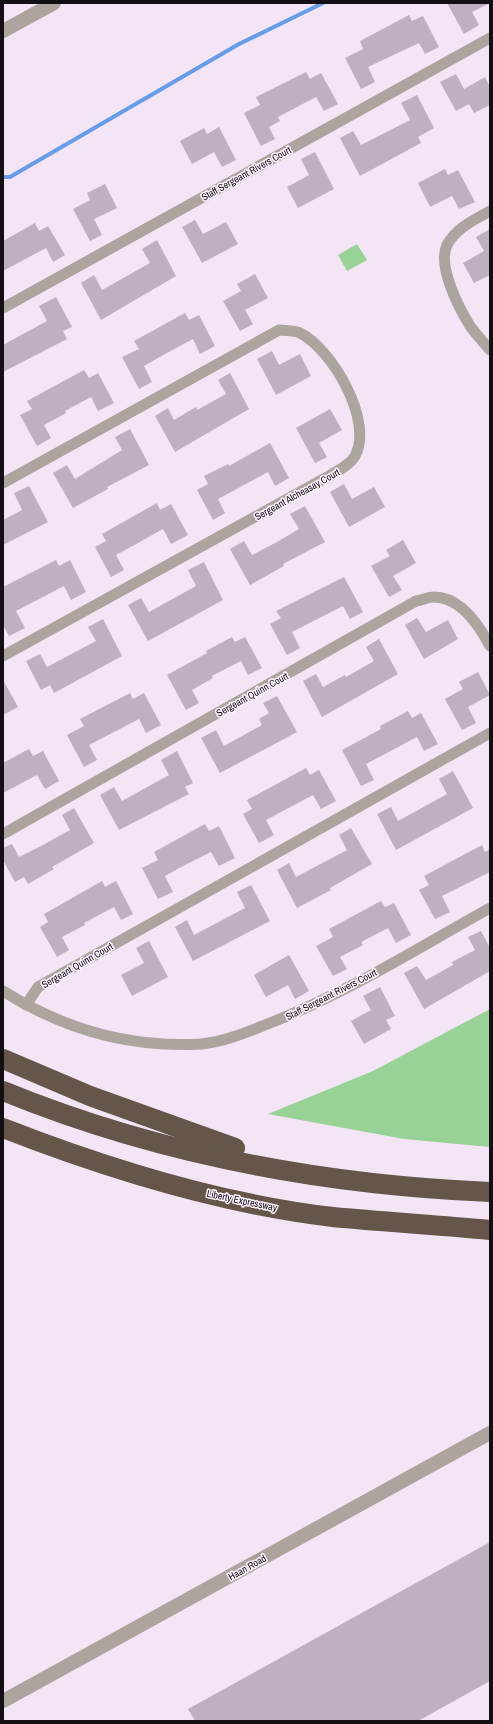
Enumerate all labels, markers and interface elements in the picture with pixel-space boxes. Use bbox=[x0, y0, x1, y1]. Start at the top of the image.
street label: Staff Sergeant Rivers Court bbox=[199, 143, 294, 204]
street label: Sergeant Alcheasay Court bbox=[252, 465, 343, 523]
street label: Sergeant Quinn Court bbox=[214, 669, 291, 720]
street label: Sergeant Quinn Court bbox=[39, 939, 116, 991]
street label: Staff Sergeant Rivers Court bbox=[283, 965, 380, 1023]
street label: Liberty Expressway bbox=[206, 1187, 279, 1214]
street label: Haan Road bbox=[226, 1552, 269, 1583]

